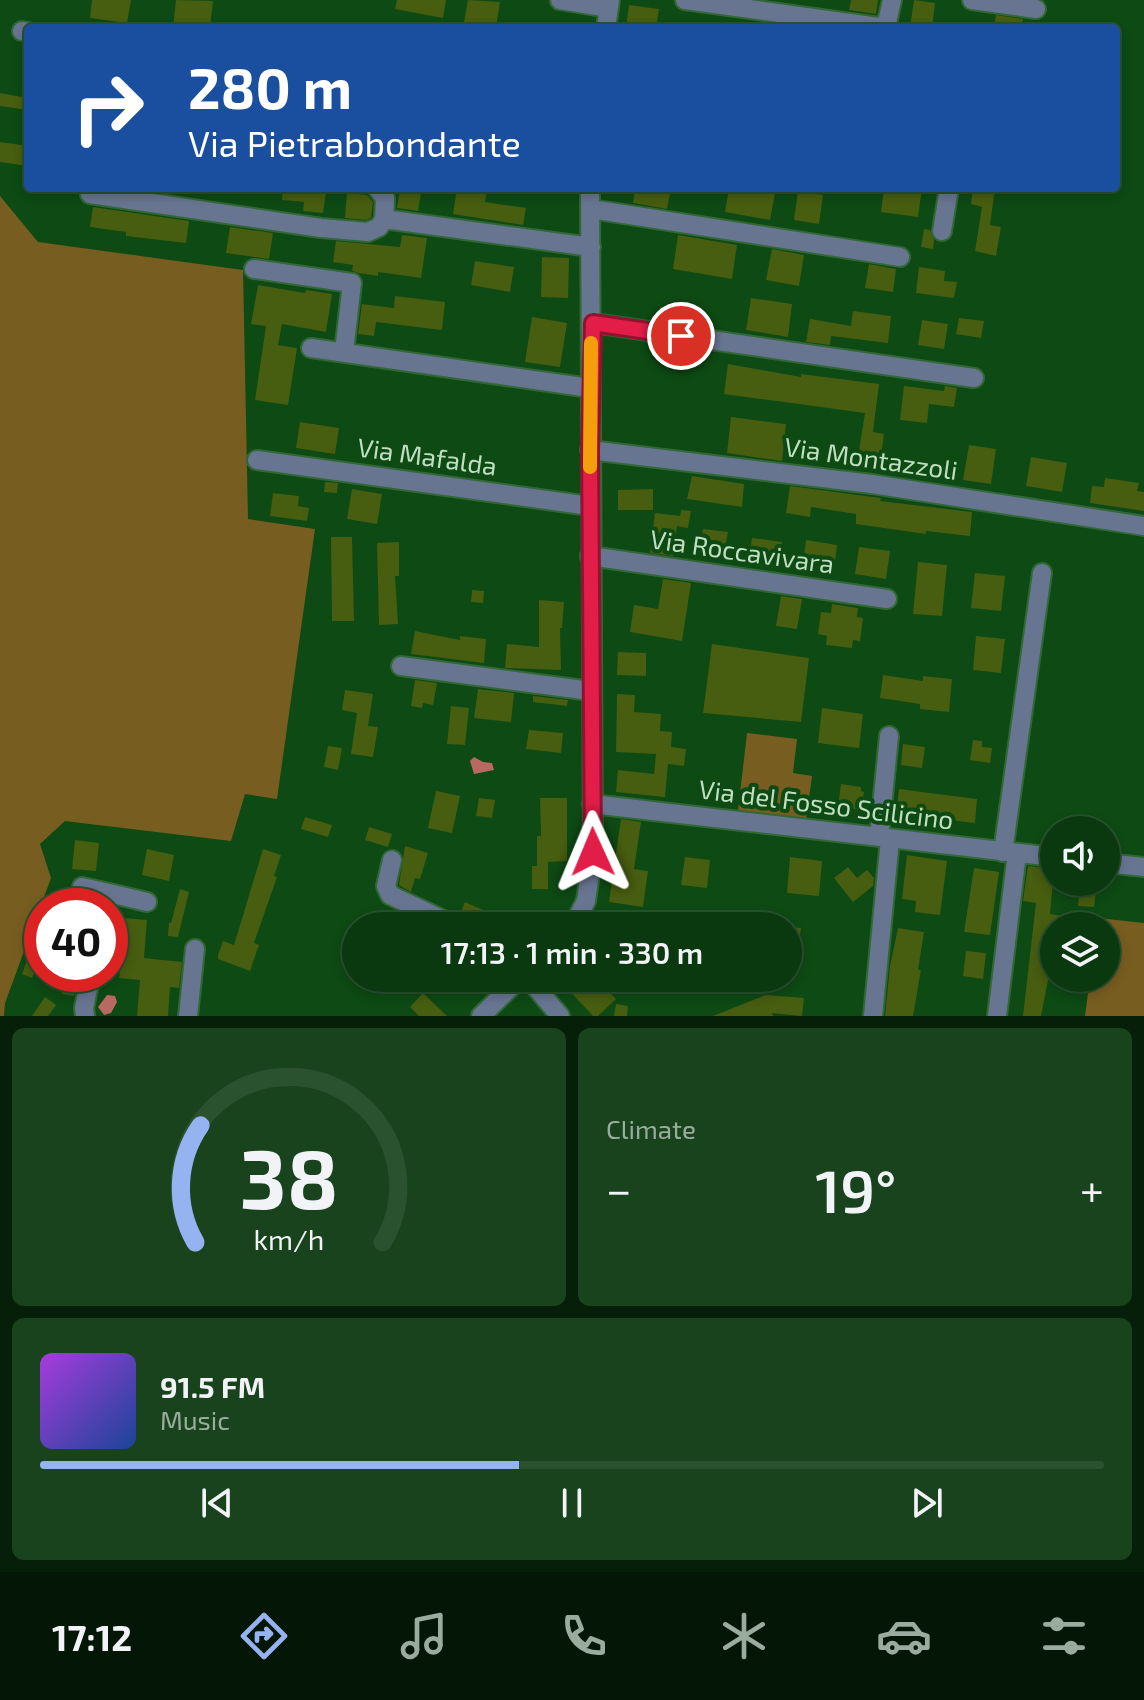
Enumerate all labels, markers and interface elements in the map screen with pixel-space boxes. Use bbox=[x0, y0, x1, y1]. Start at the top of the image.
text: 280 m bbox=[188, 53, 352, 120]
icon: right bbox=[56, 56, 160, 160]
text: Via Pietrabbondante bbox=[188, 121, 521, 164]
pin bbox=[647, 302, 715, 370]
icon: arrive bbox=[659, 314, 703, 358]
street label: Via Mafalda bbox=[355, 430, 499, 481]
street label: Via Montazzoli bbox=[783, 430, 960, 485]
street label: Via Roccavivara bbox=[648, 522, 836, 579]
street label: Via del Fosso Scilicino bbox=[697, 773, 955, 835]
position arrow bbox=[551, 810, 635, 894]
map controls bbox=[1040, 816, 1120, 992]
button: sound bbox=[1040, 816, 1120, 896]
speed limit sign: 40 bbox=[24, 888, 128, 992]
button: layers bbox=[1040, 912, 1120, 992]
text: 17:13 · 1 min · 330 m bbox=[441, 934, 703, 970]
text: Climate bbox=[606, 1113, 696, 1144]
text: 38 bbox=[239, 1126, 339, 1226]
text: 19° bbox=[815, 1153, 896, 1225]
text: − bbox=[606, 1162, 632, 1215]
text: + bbox=[1080, 1162, 1104, 1215]
text: km/h bbox=[254, 1221, 324, 1256]
text: 91.5 FM bbox=[160, 1368, 265, 1404]
text: Music bbox=[160, 1404, 230, 1435]
icon: previous bbox=[195, 1481, 239, 1525]
icon: pause bbox=[550, 1481, 594, 1525]
icon: next bbox=[905, 1481, 949, 1525]
icon: directions bbox=[236, 1608, 292, 1664]
icon: music bbox=[396, 1608, 452, 1664]
icon: phone bbox=[556, 1608, 612, 1664]
icon: climate bbox=[716, 1608, 772, 1664]
icon: car bbox=[876, 1608, 932, 1664]
icon: filters bbox=[1036, 1608, 1092, 1664]
text: 17:12 bbox=[52, 1615, 132, 1658]

